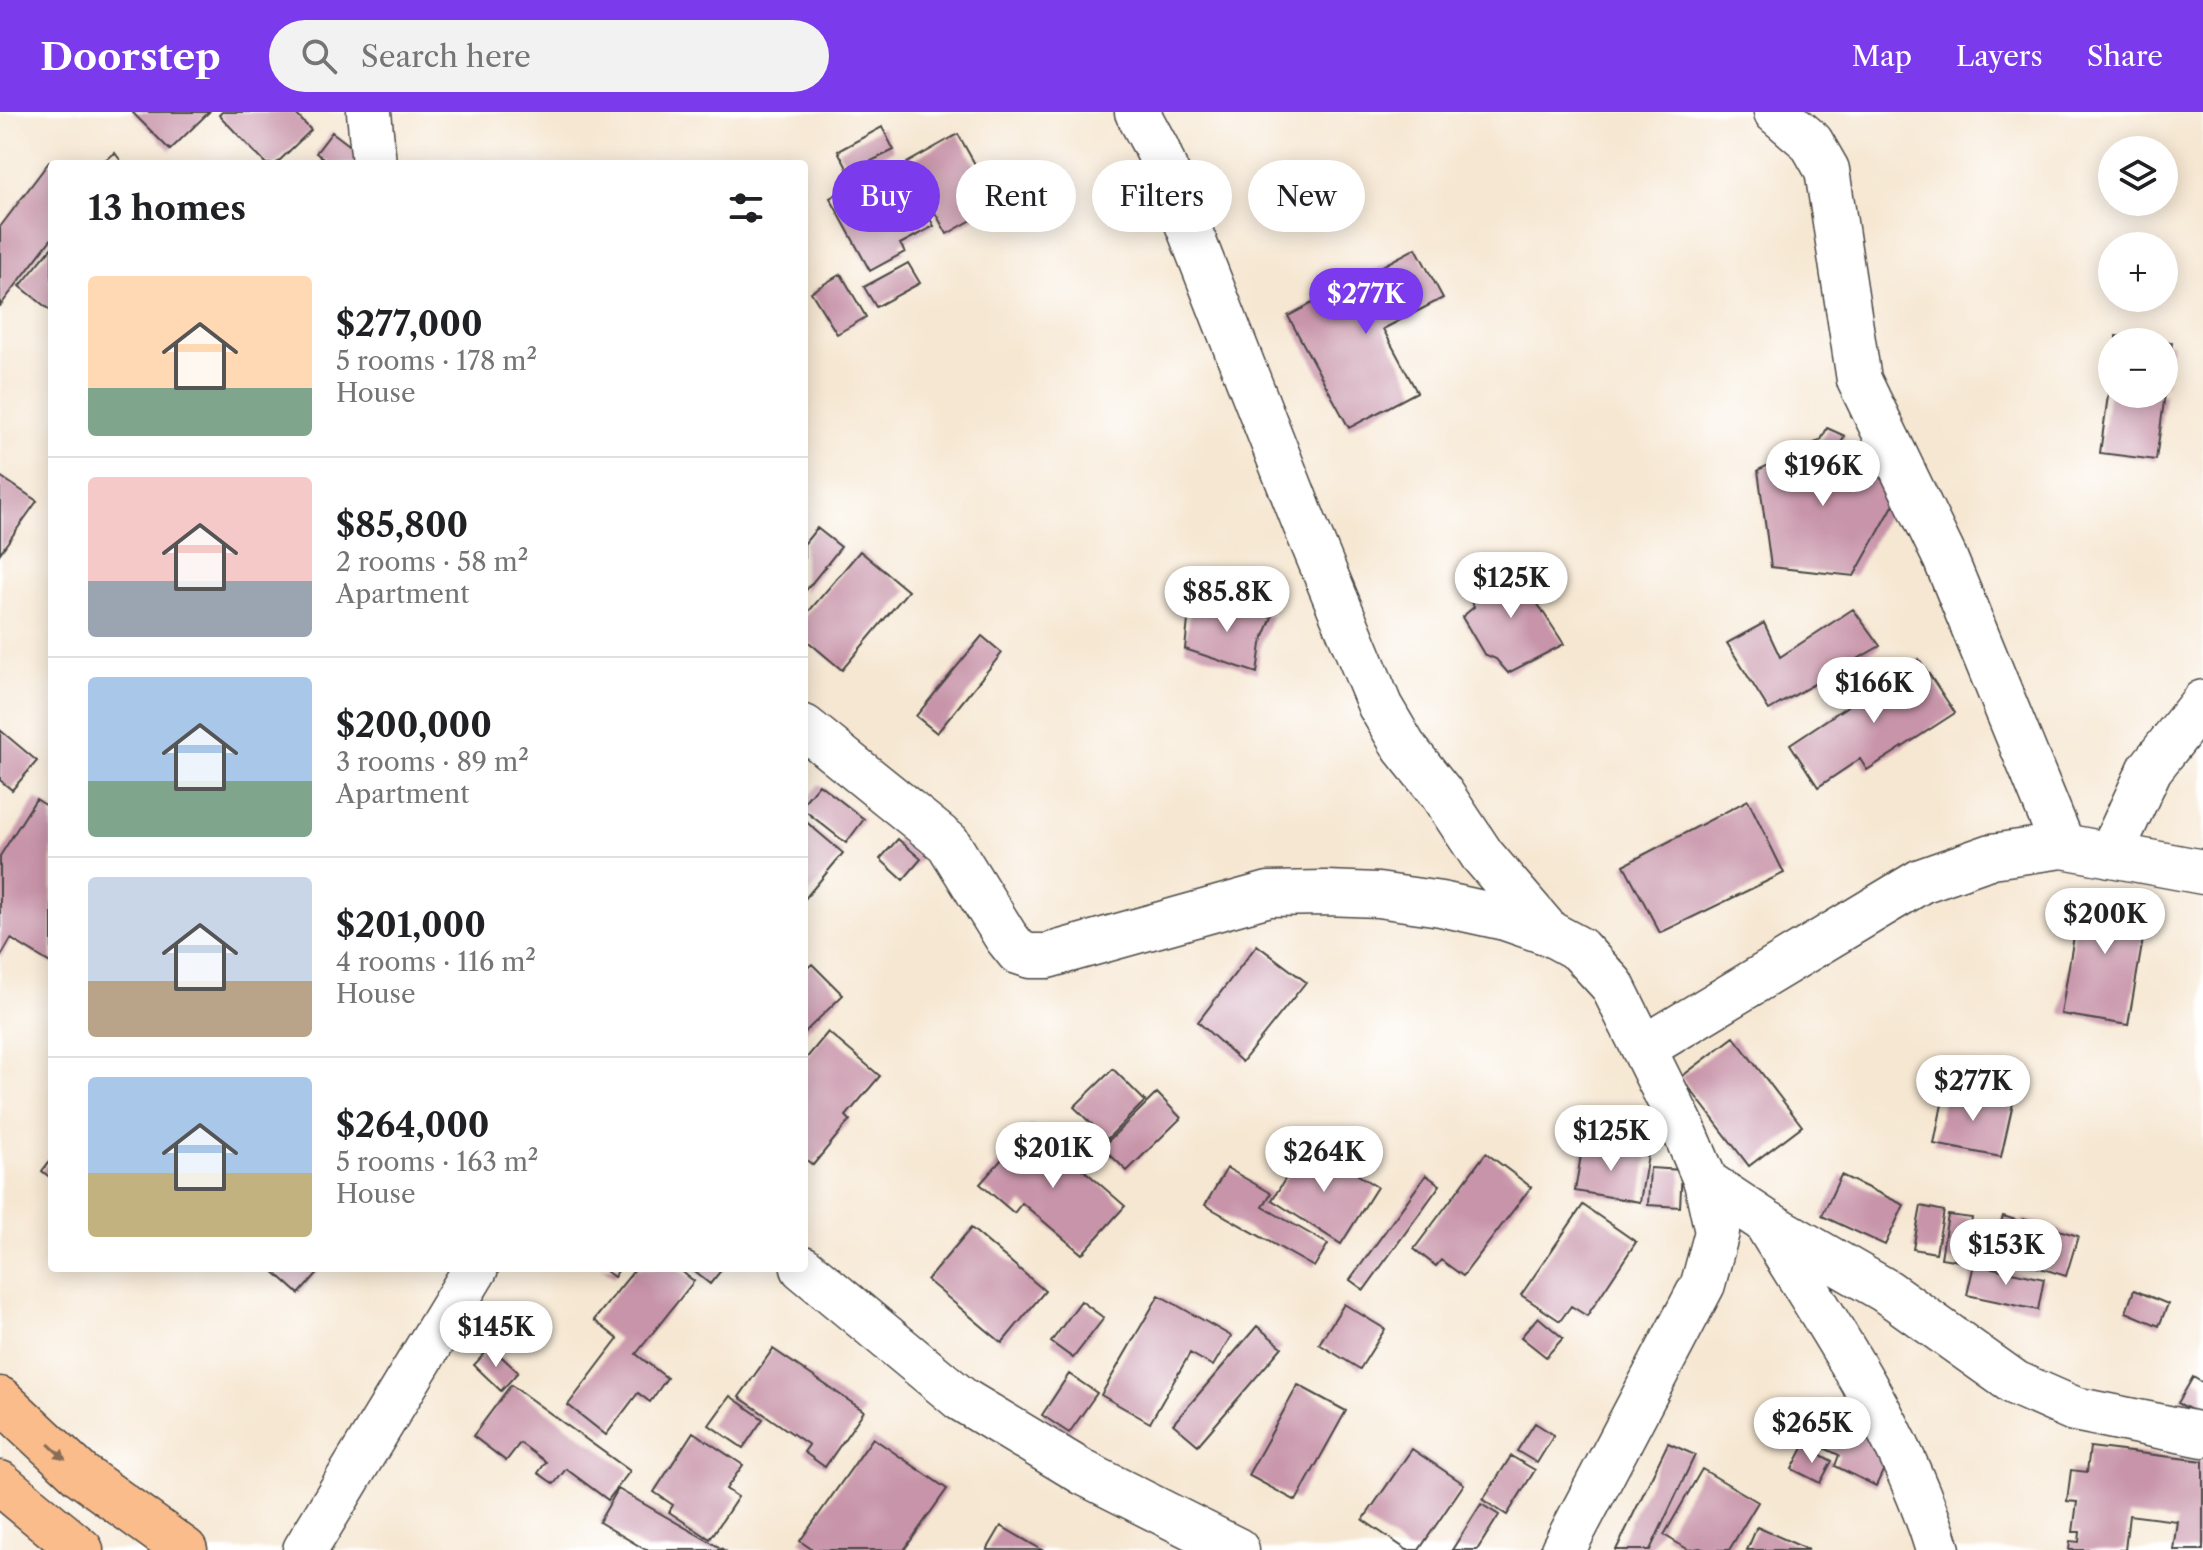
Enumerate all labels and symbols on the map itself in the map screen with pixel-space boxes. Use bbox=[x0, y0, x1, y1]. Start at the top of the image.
pin: $277K bbox=[1310, 268, 1422, 336]
pin: $196K bbox=[1767, 440, 1879, 508]
pin: $125K bbox=[1455, 552, 1567, 620]
pin: $85.8K bbox=[1162, 566, 1292, 634]
pin: $166K bbox=[1818, 657, 1930, 725]
pin: $200K bbox=[2049, 888, 2161, 956]
pin: $277K bbox=[1917, 1055, 2029, 1123]
pin: $125K bbox=[1555, 1105, 1667, 1173]
pin: $201K bbox=[997, 1122, 1109, 1190]
pin: $264K bbox=[1268, 1126, 1380, 1194]
pin: $153K bbox=[1950, 1219, 2062, 1287]
pin: $145K bbox=[440, 1301, 552, 1369]
pin: $265K bbox=[1756, 1397, 1868, 1465]
one-way arrow bbox=[47, 1443, 66, 1461]

